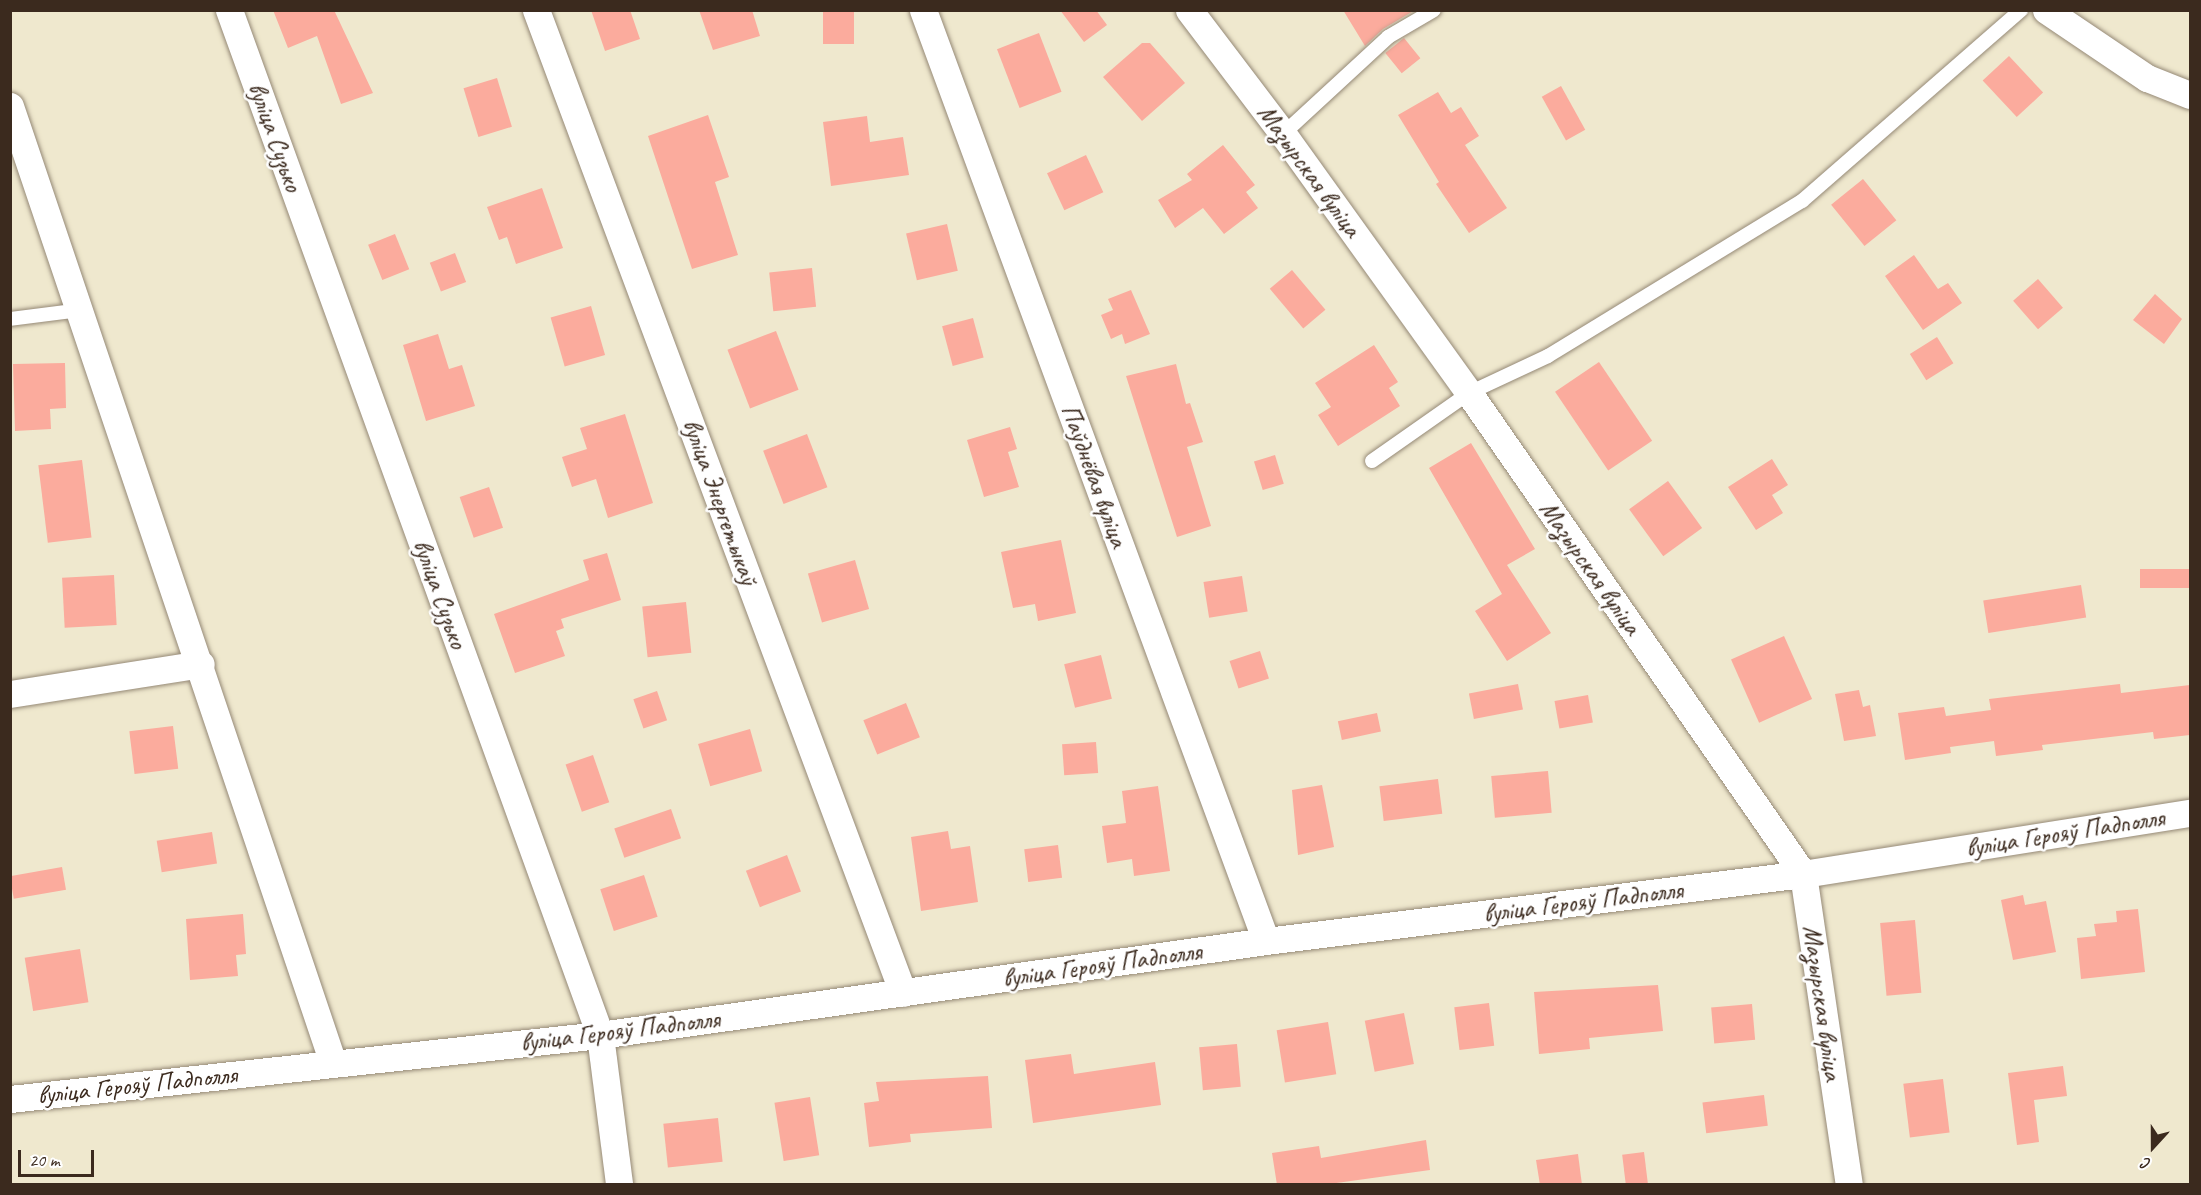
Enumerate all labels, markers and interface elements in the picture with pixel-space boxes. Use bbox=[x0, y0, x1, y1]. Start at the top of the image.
street label: вуліца Сузько bbox=[241, 79, 309, 195]
street label: Мазырская вуліца bbox=[1250, 99, 1368, 243]
street label: Паўднёвая вуліца bbox=[1054, 401, 1134, 551]
street label: вуліца Энергетыкаў bbox=[676, 416, 764, 588]
street label: Мазырская вуліца bbox=[1532, 495, 1648, 641]
street label: вуліца Сузько bbox=[406, 536, 474, 652]
street label: вуліца Герояў Падполля bbox=[1964, 802, 2166, 864]
street label: вуліца Герояў Падполля bbox=[1482, 874, 1684, 930]
street label: Мазырская вуліца bbox=[1796, 923, 1848, 1083]
street label: вуліца Герояў Падполля bbox=[1001, 936, 1203, 994]
street label: вуліца Герояў Падполля bbox=[519, 1003, 721, 1059]
street label: вуліца Герояў Падполля bbox=[36, 1059, 238, 1111]
north arrow bbox=[2123, 1117, 2183, 1177]
scale bar bbox=[21, 1138, 98, 1176]
text: 20 m bbox=[29, 1149, 60, 1171]
text: С bbox=[2139, 1153, 2154, 1175]

